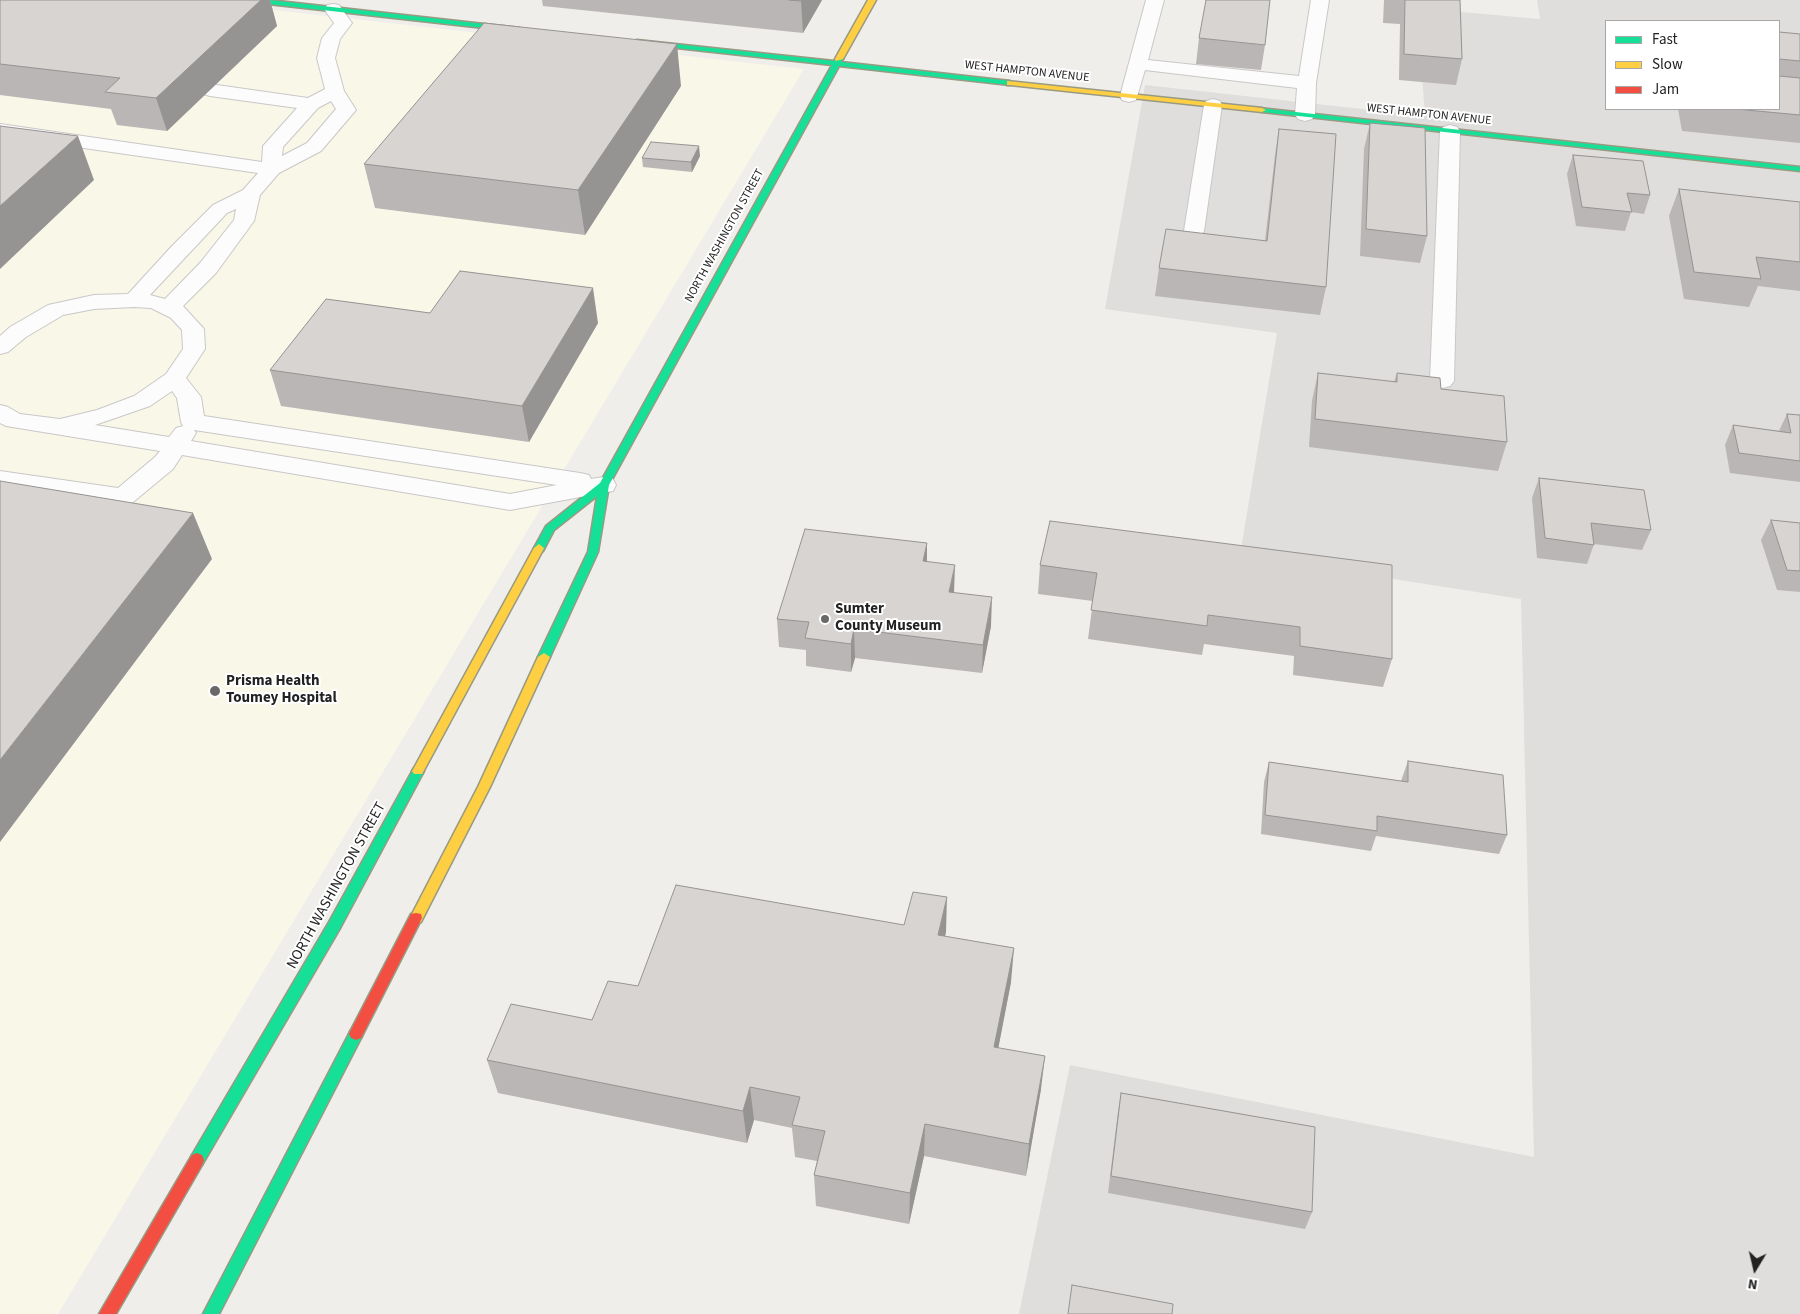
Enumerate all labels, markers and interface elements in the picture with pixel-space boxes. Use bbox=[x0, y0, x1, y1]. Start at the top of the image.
legend bbox=[1605, 20, 1780, 110]
text: Fast bbox=[1652, 29, 1678, 50]
text: Slow bbox=[1652, 54, 1683, 75]
street label: WEST HAMPTON AVENUE bbox=[964, 58, 1090, 86]
text: Jam bbox=[1652, 79, 1679, 100]
street label: WEST HAMPTON AVENUE bbox=[1366, 101, 1492, 129]
street label: NORTH WASHINGTON STREET bbox=[682, 167, 768, 305]
place label: Sumter County Museum bbox=[835, 601, 941, 636]
marker: Sumter County Museum bbox=[819, 613, 831, 625]
place label: Prisma Health Toumey Hospital bbox=[226, 673, 337, 708]
marker: Prisma Health Toumey Hospital bbox=[208, 684, 222, 698]
street label: NORTH WASHINGTON STREET bbox=[284, 800, 390, 972]
north arrow bbox=[1730, 1244, 1780, 1294]
text: N bbox=[1746, 1273, 1759, 1294]

